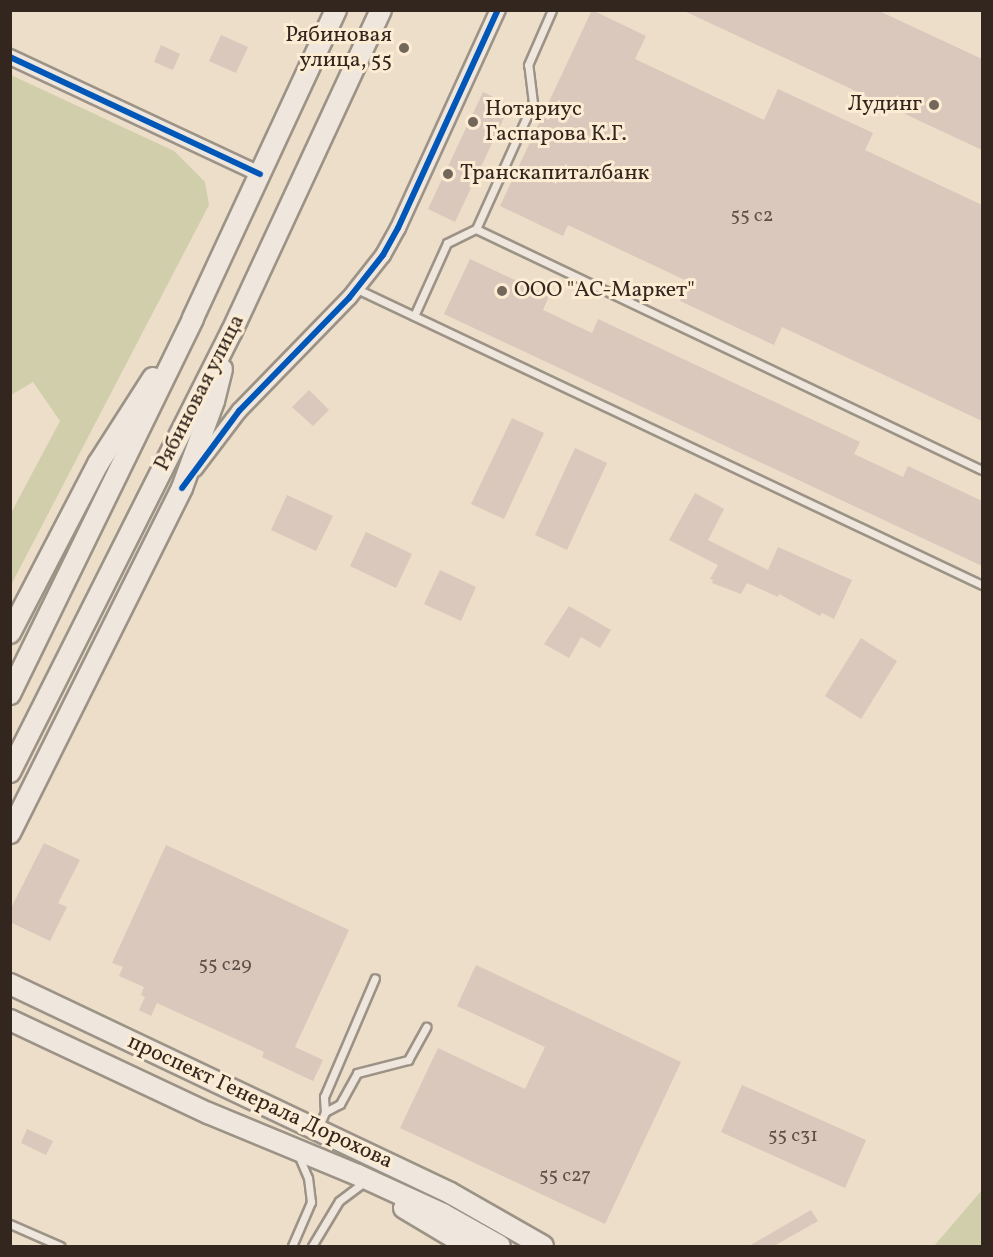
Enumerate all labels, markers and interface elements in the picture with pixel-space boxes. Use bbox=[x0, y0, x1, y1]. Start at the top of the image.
place label: Рябиновая улица, 55 bbox=[285, 22, 392, 74]
marker: Рябиновая улица, 55 bbox=[397, 41, 411, 55]
place label: Лудинг bbox=[848, 92, 922, 118]
place label: Нотариус Гаспарова К.Г. bbox=[485, 96, 627, 148]
marker: Лудинг bbox=[927, 98, 941, 112]
marker: Нотариус Гаспарова К.Г. bbox=[466, 115, 480, 129]
place label: Транскапиталбанк bbox=[460, 161, 649, 187]
marker: Транскапиталбанк bbox=[441, 167, 455, 181]
house number: 55 с2 bbox=[731, 204, 773, 228]
place label: ООО "АС-Маркет" bbox=[514, 278, 695, 304]
marker: ООО "АС-Маркет" bbox=[495, 284, 509, 298]
street label: Рябиновая улица bbox=[149, 310, 251, 476]
house number: 55 с29 bbox=[198, 953, 252, 977]
street label: проспект Генерала Дорохова bbox=[123, 1029, 397, 1175]
house number: 55 с31 bbox=[768, 1124, 818, 1148]
house number: 55 с27 bbox=[539, 1164, 591, 1188]

